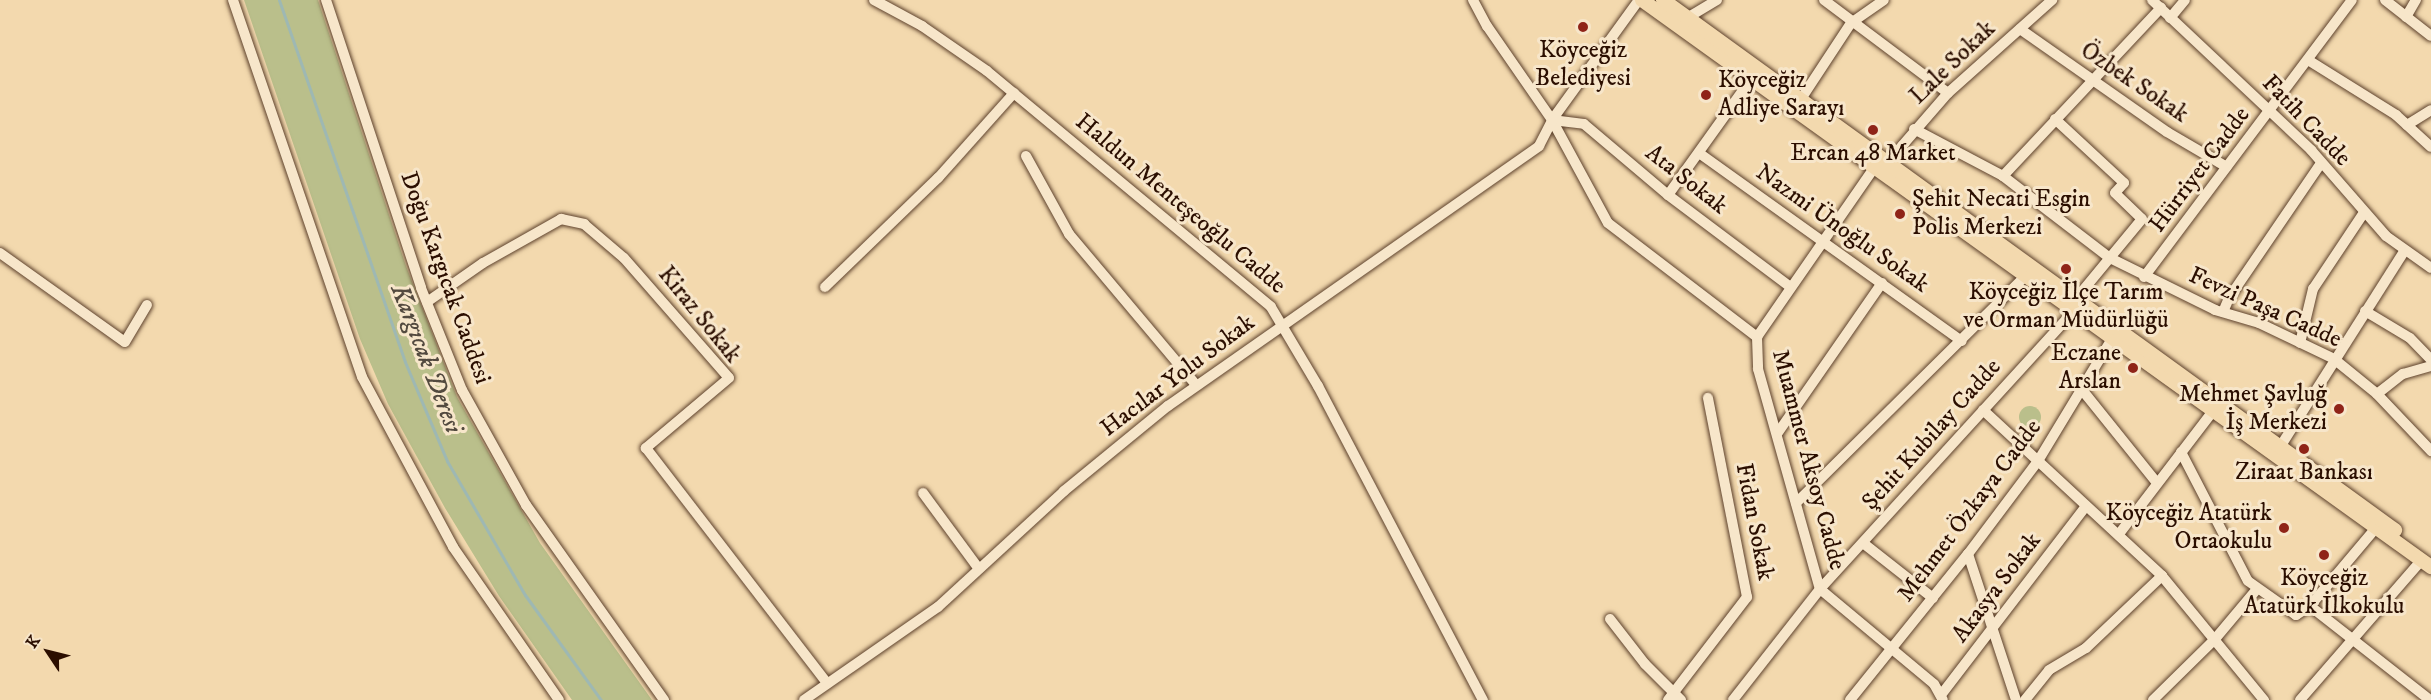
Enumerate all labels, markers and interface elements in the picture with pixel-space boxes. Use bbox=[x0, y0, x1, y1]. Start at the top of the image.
street label: Lale Sokak bbox=[1904, 15, 2002, 111]
marker: Köyceğiz Belediyesi bbox=[1576, 20, 1590, 34]
street label: Özbek Sokak bbox=[2075, 36, 2193, 130]
place label: Köyceğiz Belediyesi bbox=[1535, 37, 1631, 93]
place label: Köyceğiz Adliye Sarayı bbox=[1718, 67, 1844, 123]
street label: Fatih Cadde bbox=[2255, 69, 2357, 173]
marker: Köyceğiz Adliye Sarayı bbox=[1699, 88, 1713, 102]
street label: Hürriyet Cadde bbox=[2143, 102, 2257, 238]
street label: Haldun Menteşeoğlu Cadde bbox=[1069, 108, 1291, 300]
marker: Ercan 48 Market bbox=[1866, 123, 1880, 137]
street label: Ata Sokak bbox=[1639, 139, 1733, 221]
place label: Ercan 48 Market bbox=[1790, 140, 1956, 168]
street label: Nazmi Ünoğlu Sokak bbox=[1750, 158, 1934, 300]
street label: Doğu Kargıcak Caddesi bbox=[393, 168, 497, 388]
place label: Şehit Necati Esgin Polis Merkezi bbox=[1912, 186, 2090, 242]
marker: Şehit Necati Esgin Polis Merkezi bbox=[1893, 207, 1907, 221]
street label: Kiraz Sokak bbox=[651, 261, 747, 369]
marker: Köyceğiz İlçe Tarım ve Orman Müdürlüğü bbox=[2059, 262, 2073, 276]
street label: Fevzi Paşa Cadde bbox=[2184, 262, 2346, 354]
place label: Köyceğiz İlçe Tarım ve Orman Müdürlüğü bbox=[1963, 279, 2169, 335]
water label: Kargıcak Deresi bbox=[383, 280, 469, 438]
street label: Hacılar Yolu Sokak bbox=[1095, 309, 1261, 443]
place label: Eczane Arslan bbox=[2051, 340, 2121, 396]
street label: Muammer Aksoy Cadde bbox=[1765, 347, 1851, 573]
street label: Şehit Kubilay Cadde bbox=[1857, 353, 2007, 517]
marker: Eczane Arslan bbox=[2126, 361, 2140, 375]
place label: Mehmet Şavluğ İş Merkezi bbox=[2179, 381, 2327, 437]
marker: Mehmet Şavluğ İş Merkezi bbox=[2332, 402, 2346, 416]
street label: Mehmet Özkaya Cadde bbox=[1892, 414, 2048, 608]
marker: Ziraat Bankası bbox=[2297, 442, 2311, 456]
place label: Ziraat Bankası bbox=[2235, 459, 2373, 487]
street label: Fidan Sokak bbox=[1729, 461, 1779, 583]
place label: Köyceğiz Atatürk Ortaokulu bbox=[2106, 500, 2272, 556]
marker: Köyceğiz Atatürk Ortaokulu bbox=[2277, 521, 2291, 535]
street label: Akasya Sokak bbox=[1946, 527, 2048, 649]
marker: Köyceğiz Atatürk İlkokulu bbox=[2317, 548, 2331, 562]
place label: Köyceğiz Atatürk İlkokulu bbox=[2244, 565, 2404, 621]
north arrow bbox=[18, 622, 78, 682]
text: K bbox=[22, 631, 45, 652]

